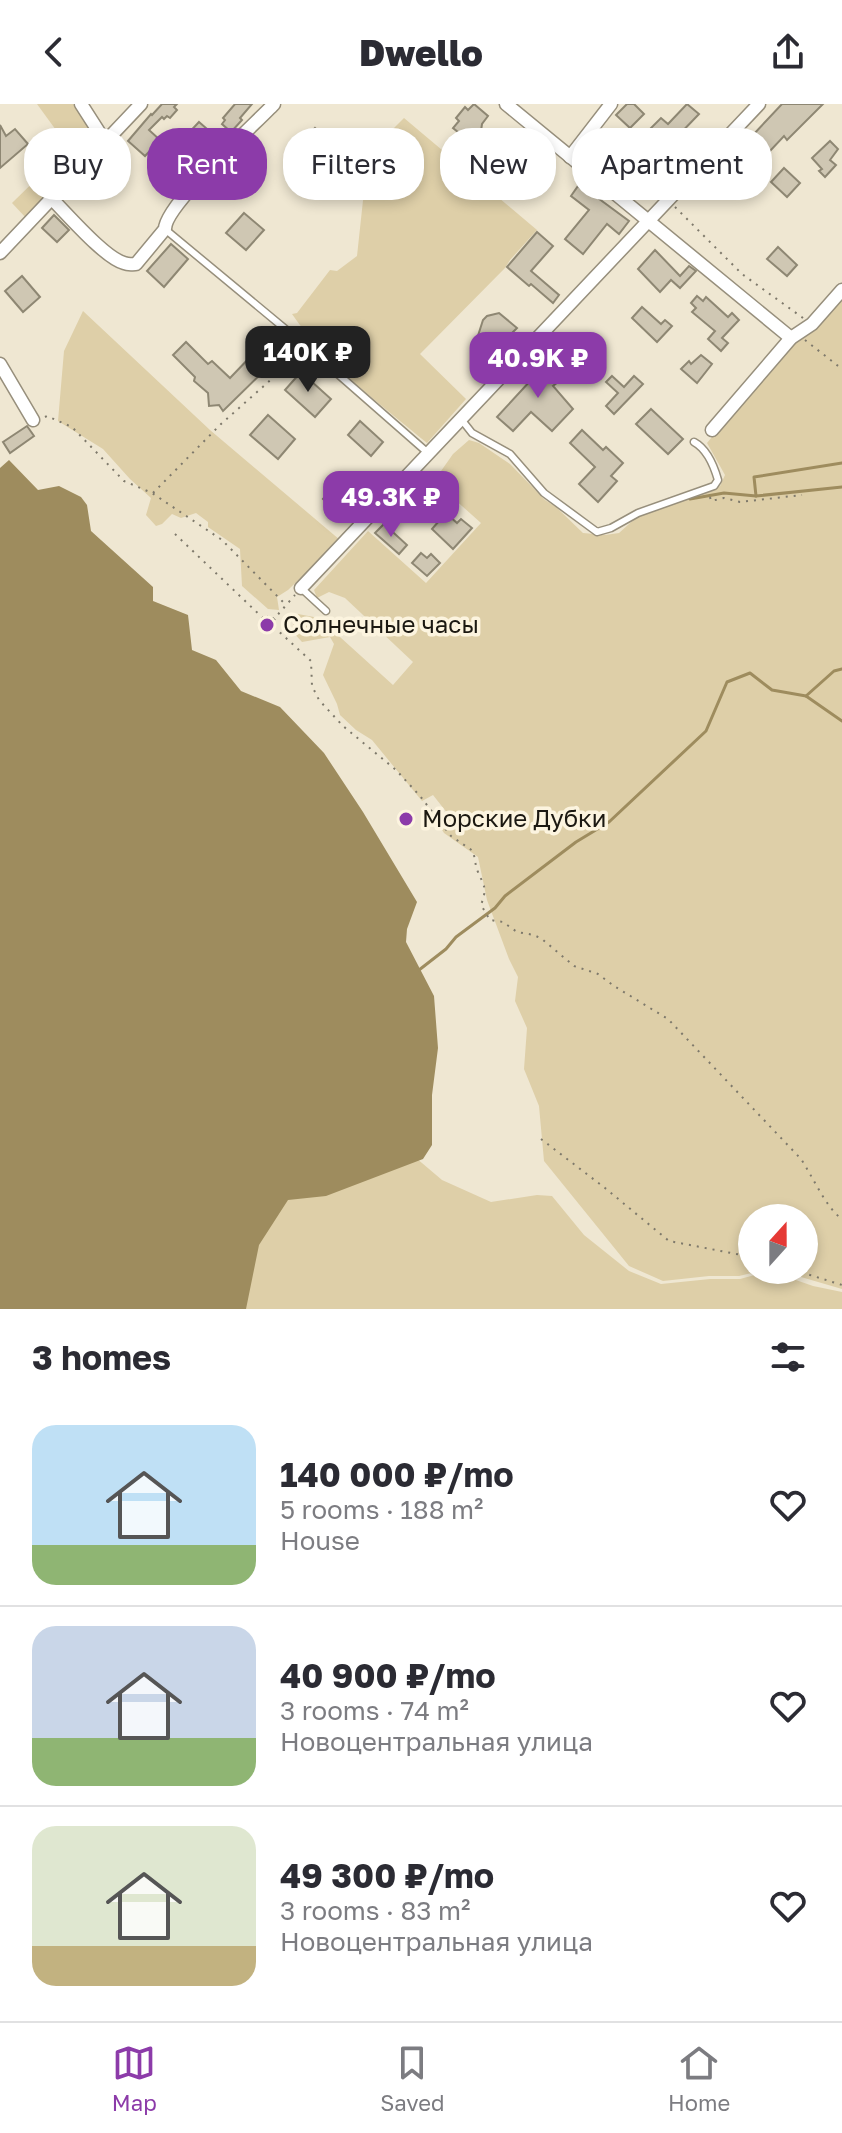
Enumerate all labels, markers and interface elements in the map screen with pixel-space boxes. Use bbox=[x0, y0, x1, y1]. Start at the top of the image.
icon: back bbox=[32, 30, 76, 74]
icon: share bbox=[766, 30, 810, 74]
text: Dwello bbox=[359, 31, 483, 74]
chip: Buy bbox=[24, 128, 131, 200]
chip: Rent bbox=[147, 128, 267, 200]
chip: Filters bbox=[283, 128, 424, 200]
chip: New bbox=[440, 128, 556, 200]
chip: Apartment bbox=[572, 128, 772, 200]
pin: 140K ₽ bbox=[243, 326, 373, 394]
pin: 40.9K ₽ bbox=[464, 332, 612, 400]
text: 140K ₽ bbox=[263, 336, 353, 367]
text: 40.9K ₽ bbox=[488, 342, 588, 373]
pin: 49.3K ₽ bbox=[317, 471, 465, 539]
text: 49.3K ₽ bbox=[341, 481, 441, 512]
place label: Солнечные часы bbox=[283, 609, 479, 638]
marker: Солнечные часы bbox=[258, 616, 276, 634]
place label: Морские Дубки bbox=[422, 803, 606, 832]
marker: Морские Дубки bbox=[397, 810, 415, 828]
north arrow bbox=[738, 1204, 818, 1284]
map controls bbox=[738, 1204, 818, 1284]
icon: filters bbox=[766, 1335, 810, 1379]
text: 3 homes bbox=[32, 1337, 171, 1377]
text: 140 000 ₽/mo bbox=[280, 1454, 514, 1494]
icon: home bbox=[96, 1457, 192, 1553]
icon: heart bbox=[766, 1483, 810, 1527]
text: 5 rooms · 188 m² bbox=[280, 1494, 483, 1525]
text: House bbox=[280, 1525, 360, 1556]
text: 40 900 ₽/mo bbox=[280, 1655, 496, 1695]
icon: home bbox=[96, 1658, 192, 1754]
icon: heart bbox=[766, 1684, 810, 1728]
text: 3 rooms · 74 m² bbox=[280, 1695, 469, 1726]
text: Новоцентральная улица bbox=[280, 1726, 593, 1757]
text: 49 300 ₽/mo bbox=[280, 1855, 494, 1895]
icon: home bbox=[96, 1858, 192, 1954]
icon: heart bbox=[766, 1884, 810, 1928]
text: 3 rooms · 83 m² bbox=[280, 1895, 470, 1926]
text: Новоцентральная улица bbox=[280, 1926, 593, 1957]
tab: Map bbox=[112, 2041, 157, 2116]
tab: Saved bbox=[380, 2041, 444, 2116]
tab: Home bbox=[668, 2041, 730, 2116]

